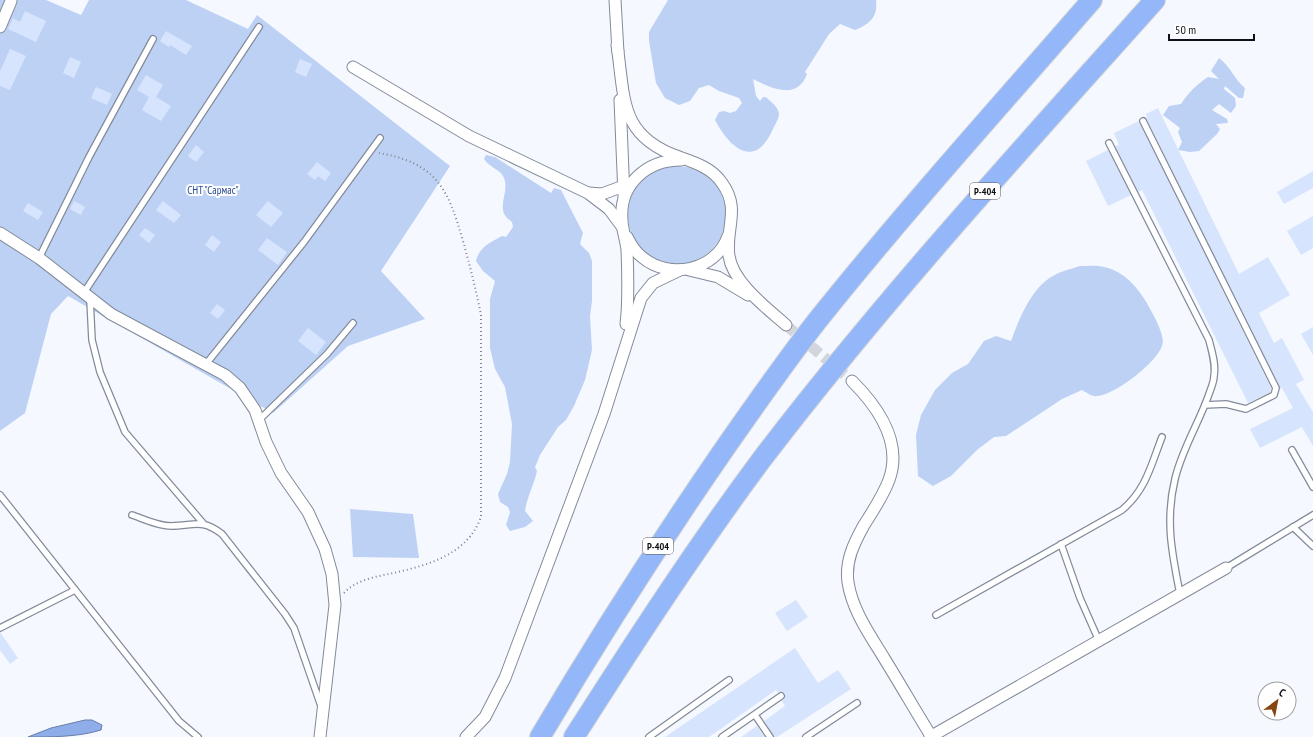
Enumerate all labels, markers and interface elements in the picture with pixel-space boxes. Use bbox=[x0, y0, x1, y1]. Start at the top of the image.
scale bar bbox=[1169, 16, 1254, 42]
text: 50 m bbox=[1175, 22, 1196, 37]
park label: СНТ "Сармас" bbox=[187, 183, 239, 197]
road number: Р-404 bbox=[970, 183, 1000, 199]
road number: Р-404 bbox=[643, 538, 673, 554]
north arrow bbox=[1257, 681, 1297, 721]
text: С bbox=[1276, 685, 1288, 700]

